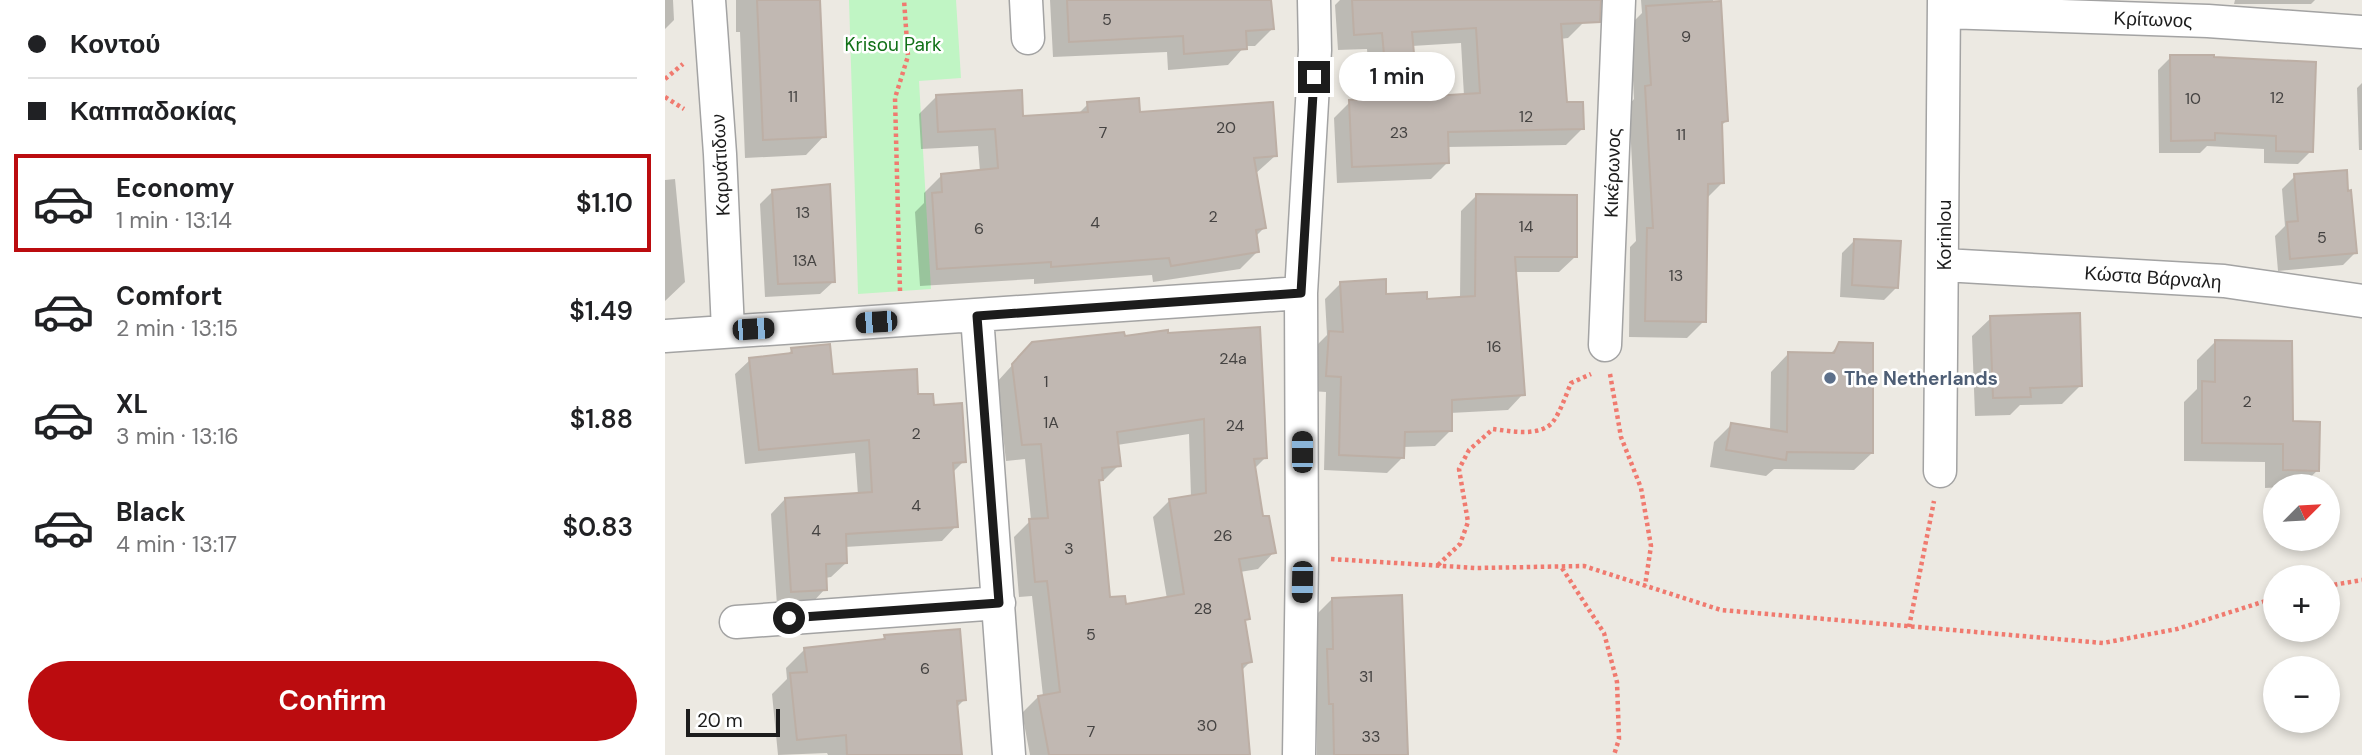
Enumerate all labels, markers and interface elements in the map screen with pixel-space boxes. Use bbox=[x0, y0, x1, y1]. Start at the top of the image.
street label: Κρίτωνος bbox=[2113, 6, 2193, 33]
house number: 5 bbox=[1102, 9, 1112, 30]
house number: 9 bbox=[1681, 26, 1691, 47]
text: Κοντού bbox=[70, 27, 160, 61]
park label: Krisou Park bbox=[845, 32, 942, 57]
callout: 1 min bbox=[1339, 52, 1454, 102]
route end bbox=[1298, 61, 1330, 93]
text: 1 min bbox=[1370, 61, 1424, 91]
house number: 11 bbox=[788, 86, 798, 107]
house number: 12 bbox=[2270, 87, 2284, 108]
house number: 10 bbox=[2185, 88, 2201, 109]
text: Καππαδοκίας bbox=[70, 94, 237, 128]
house number: 12 bbox=[1519, 106, 1533, 127]
street label: Καρυάτιδων bbox=[705, 113, 736, 217]
house number: 20 bbox=[1216, 117, 1236, 138]
house number: 7 bbox=[1099, 122, 1107, 143]
house number: 23 bbox=[1390, 122, 1408, 143]
house number: 11 bbox=[1676, 124, 1686, 145]
street label: Κικέρωνος bbox=[1598, 128, 1627, 218]
text: Economy bbox=[116, 171, 234, 205]
icon: car bbox=[32, 172, 95, 235]
text: $1.10 bbox=[576, 186, 633, 220]
street label: Korinlou bbox=[1932, 200, 1957, 270]
house number: 13 bbox=[796, 202, 810, 223]
text: 1 min · 13:14 bbox=[116, 205, 232, 235]
house number: 2 bbox=[1208, 206, 1218, 227]
house number: 4 bbox=[1090, 212, 1100, 233]
house number: 14 bbox=[1519, 216, 1534, 237]
house number: 6 bbox=[974, 218, 984, 239]
house number: 5 bbox=[2317, 227, 2327, 248]
house number: 13A bbox=[793, 250, 818, 271]
street label: Κώστα Βάρναλη bbox=[2084, 260, 2222, 295]
house number: 13 bbox=[1669, 265, 1683, 286]
text: Comfort bbox=[116, 279, 222, 313]
icon: car bbox=[32, 280, 95, 343]
text: $1.49 bbox=[569, 294, 633, 328]
car bbox=[855, 310, 898, 334]
text: 2 min · 13:15 bbox=[116, 313, 238, 343]
car bbox=[732, 317, 775, 341]
house number: 16 bbox=[1486, 336, 1502, 357]
house number: 24a bbox=[1219, 348, 1247, 369]
place label: The Netherlands bbox=[1844, 366, 1998, 391]
marker: The Netherlands bbox=[1822, 370, 1838, 386]
house number: 1 bbox=[1044, 371, 1049, 392]
text: XL bbox=[116, 387, 148, 421]
icon: car bbox=[32, 388, 95, 451]
house number: 2 bbox=[2242, 391, 2252, 412]
text: $1.88 bbox=[570, 402, 633, 436]
house number: 1A bbox=[1043, 412, 1059, 433]
house number: 24 bbox=[1226, 415, 1245, 436]
text: 3 min · 13:16 bbox=[116, 421, 239, 451]
house number: 2 bbox=[911, 423, 921, 444]
car bbox=[1292, 431, 1313, 473]
north arrow bbox=[2263, 474, 2340, 551]
map controls bbox=[2263, 474, 2340, 733]
text: Black bbox=[116, 495, 186, 529]
house number: 4 bbox=[911, 495, 921, 516]
icon: car bbox=[32, 496, 95, 559]
text: $0.83 bbox=[562, 510, 633, 544]
house number: 4 bbox=[811, 520, 821, 541]
house number: 26 bbox=[1213, 525, 1233, 546]
text: 4 min · 13:17 bbox=[116, 529, 237, 559]
house number: 3 bbox=[1064, 538, 1074, 559]
car bbox=[1292, 561, 1313, 603]
button: + bbox=[2263, 565, 2340, 642]
house number: 28 bbox=[1194, 598, 1212, 619]
route start bbox=[773, 602, 805, 634]
house number: 5 bbox=[1086, 624, 1096, 645]
button: − bbox=[2263, 656, 2340, 733]
house number: 6 bbox=[920, 658, 930, 679]
button: Confirm bbox=[28, 661, 637, 741]
house number: 31 bbox=[1359, 666, 1373, 687]
scale bar bbox=[686, 706, 781, 738]
text: 20 m bbox=[697, 708, 743, 733]
house number: 30 bbox=[1197, 715, 1217, 736]
house number: 7 bbox=[1087, 721, 1095, 742]
house number: 33 bbox=[1362, 726, 1380, 747]

